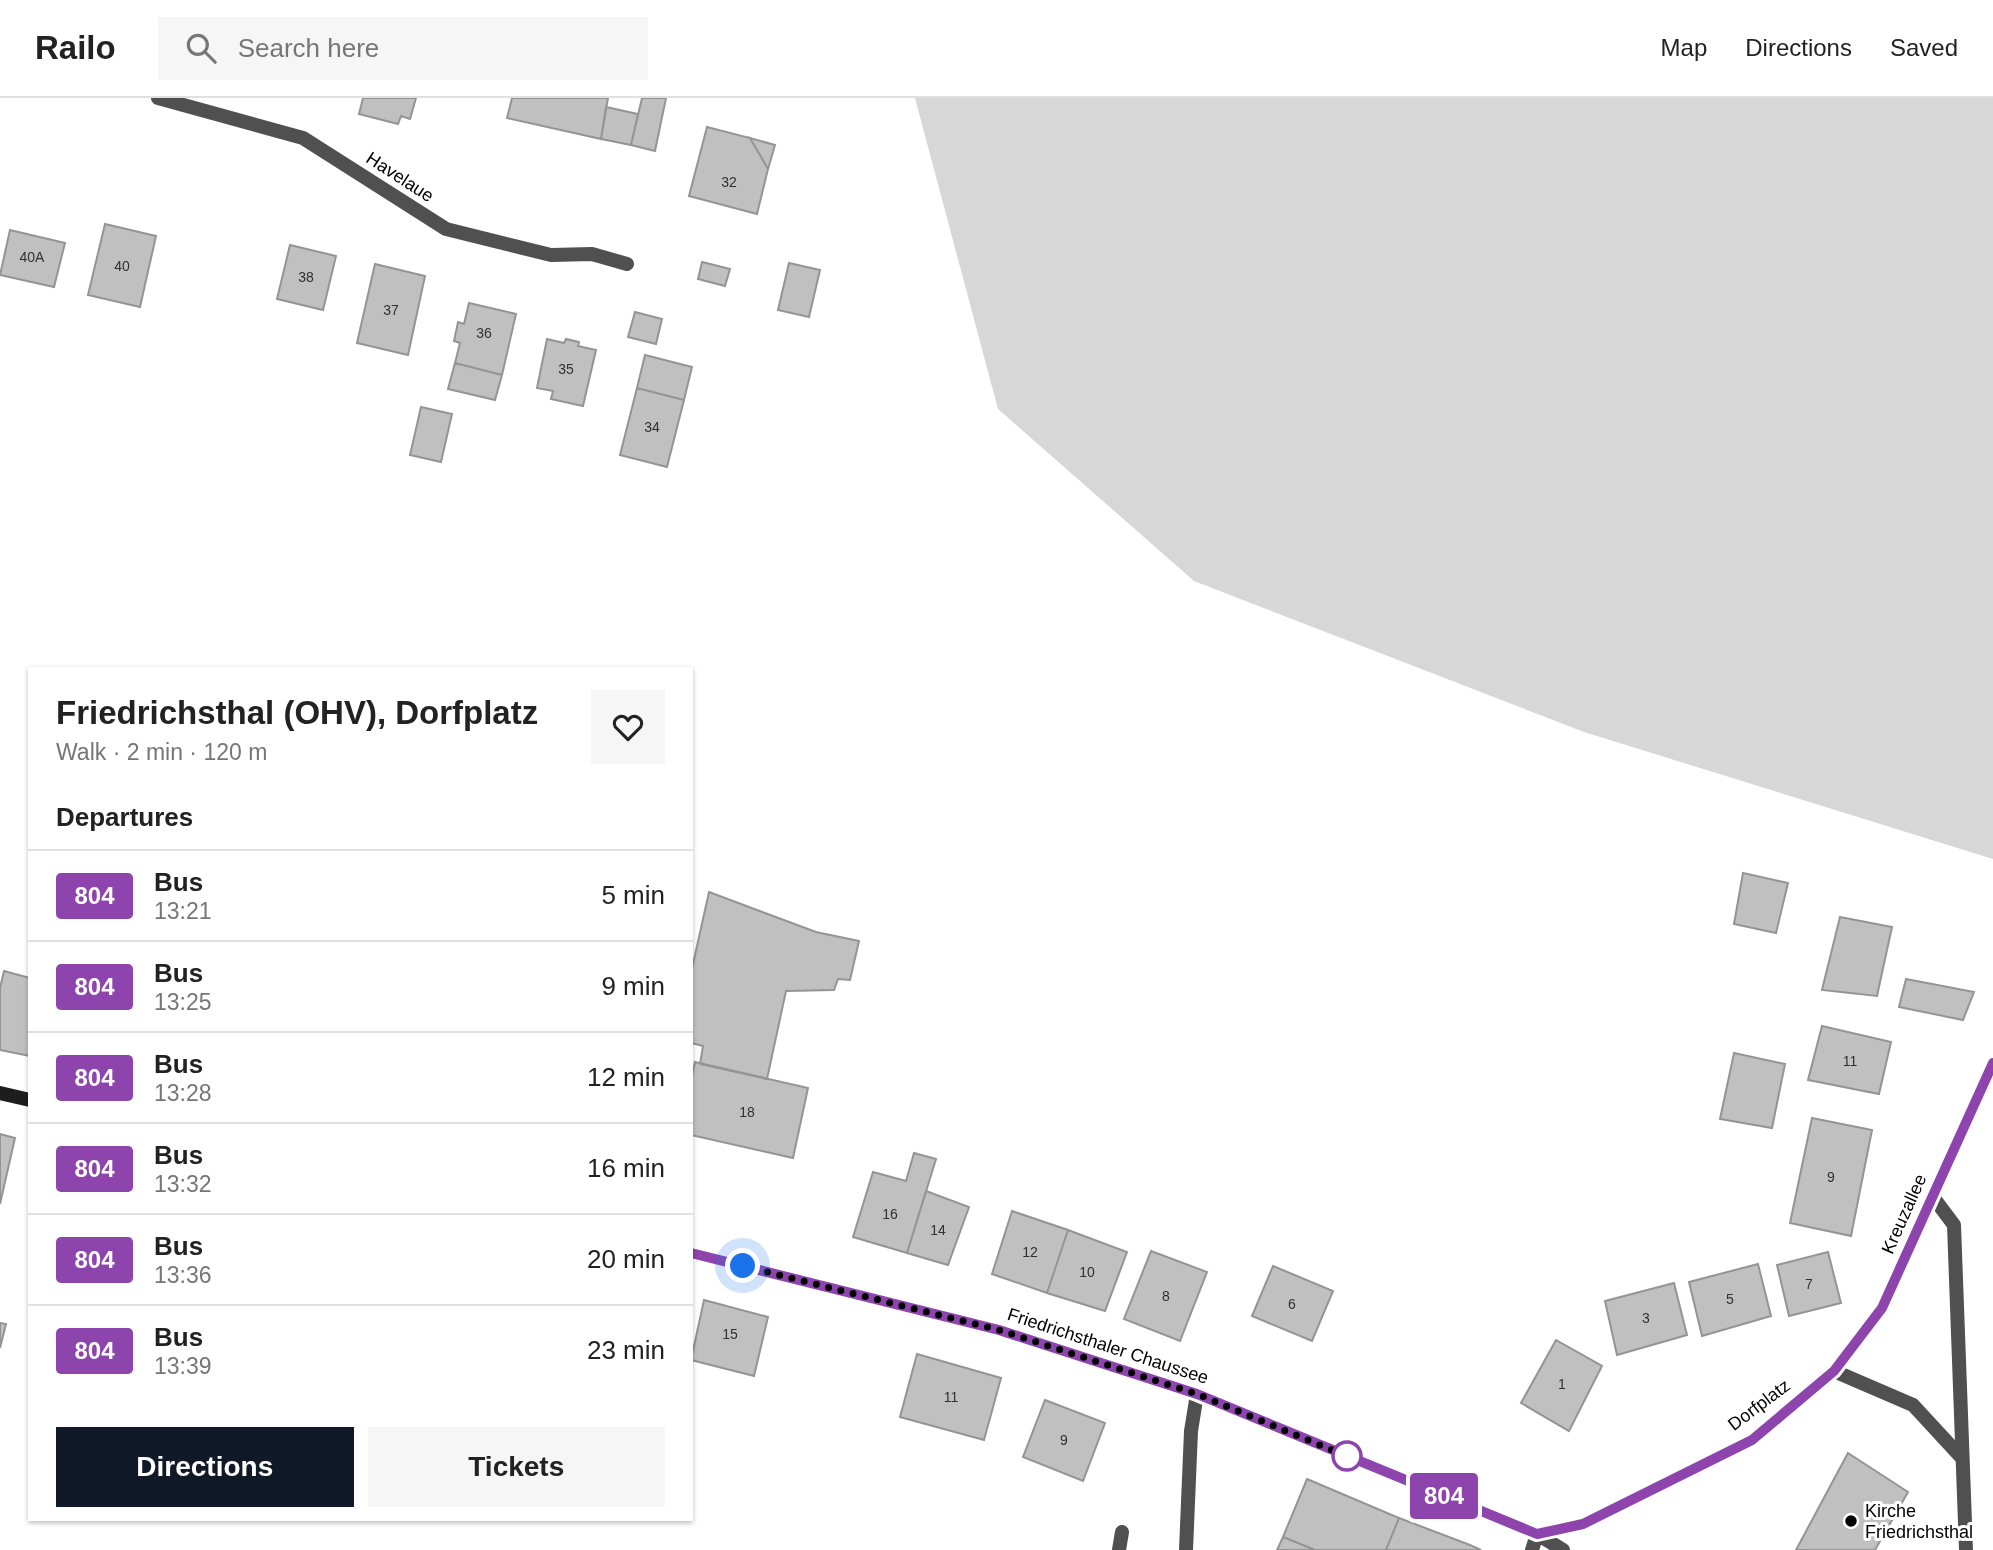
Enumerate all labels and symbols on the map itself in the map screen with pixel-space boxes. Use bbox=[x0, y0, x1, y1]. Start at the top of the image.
street label: Havelaue bbox=[363, 148, 437, 206]
house number: 32 bbox=[721, 174, 737, 190]
house number: 40A bbox=[20, 249, 45, 265]
house number: 40 bbox=[114, 258, 130, 274]
house number: 38 bbox=[298, 269, 314, 285]
house number: 37 bbox=[383, 302, 399, 318]
house number: 36 bbox=[476, 325, 492, 341]
house number: 35 bbox=[558, 361, 574, 377]
house number: 34 bbox=[644, 419, 660, 435]
house number: 11 bbox=[1843, 1053, 1857, 1069]
house number: 18 bbox=[739, 1104, 755, 1120]
house number: 9 bbox=[1827, 1169, 1835, 1185]
street label: Kreuzallee bbox=[1878, 1171, 1930, 1257]
house number: 16 bbox=[882, 1206, 898, 1222]
house number: 14 bbox=[930, 1222, 946, 1238]
house number: 12 bbox=[1022, 1244, 1038, 1260]
your location bbox=[725, 1248, 760, 1283]
house number: 10 bbox=[1079, 1264, 1095, 1280]
house number: 7 bbox=[1805, 1276, 1813, 1292]
house number: 8 bbox=[1162, 1288, 1170, 1304]
house number: 5 bbox=[1726, 1291, 1734, 1307]
house number: 6 bbox=[1288, 1296, 1296, 1312]
street label: Friedrichsthaler Chaussee bbox=[1005, 1304, 1211, 1388]
house number: 3 bbox=[1642, 1310, 1650, 1326]
house number: 15 bbox=[722, 1326, 738, 1342]
street label: Dorfplatz bbox=[1724, 1375, 1794, 1435]
house number: 1 bbox=[1558, 1376, 1566, 1392]
house number: 11 bbox=[944, 1389, 958, 1405]
house number: 9 bbox=[1060, 1432, 1068, 1448]
unlabelled marker bbox=[1332, 1441, 1362, 1471]
line badge: 804 bbox=[1404, 1473, 1484, 1519]
place label: Kirche Friedrichsthal bbox=[1865, 1501, 1973, 1542]
marker: Kirche Friedrichsthal bbox=[1843, 1513, 1859, 1529]

